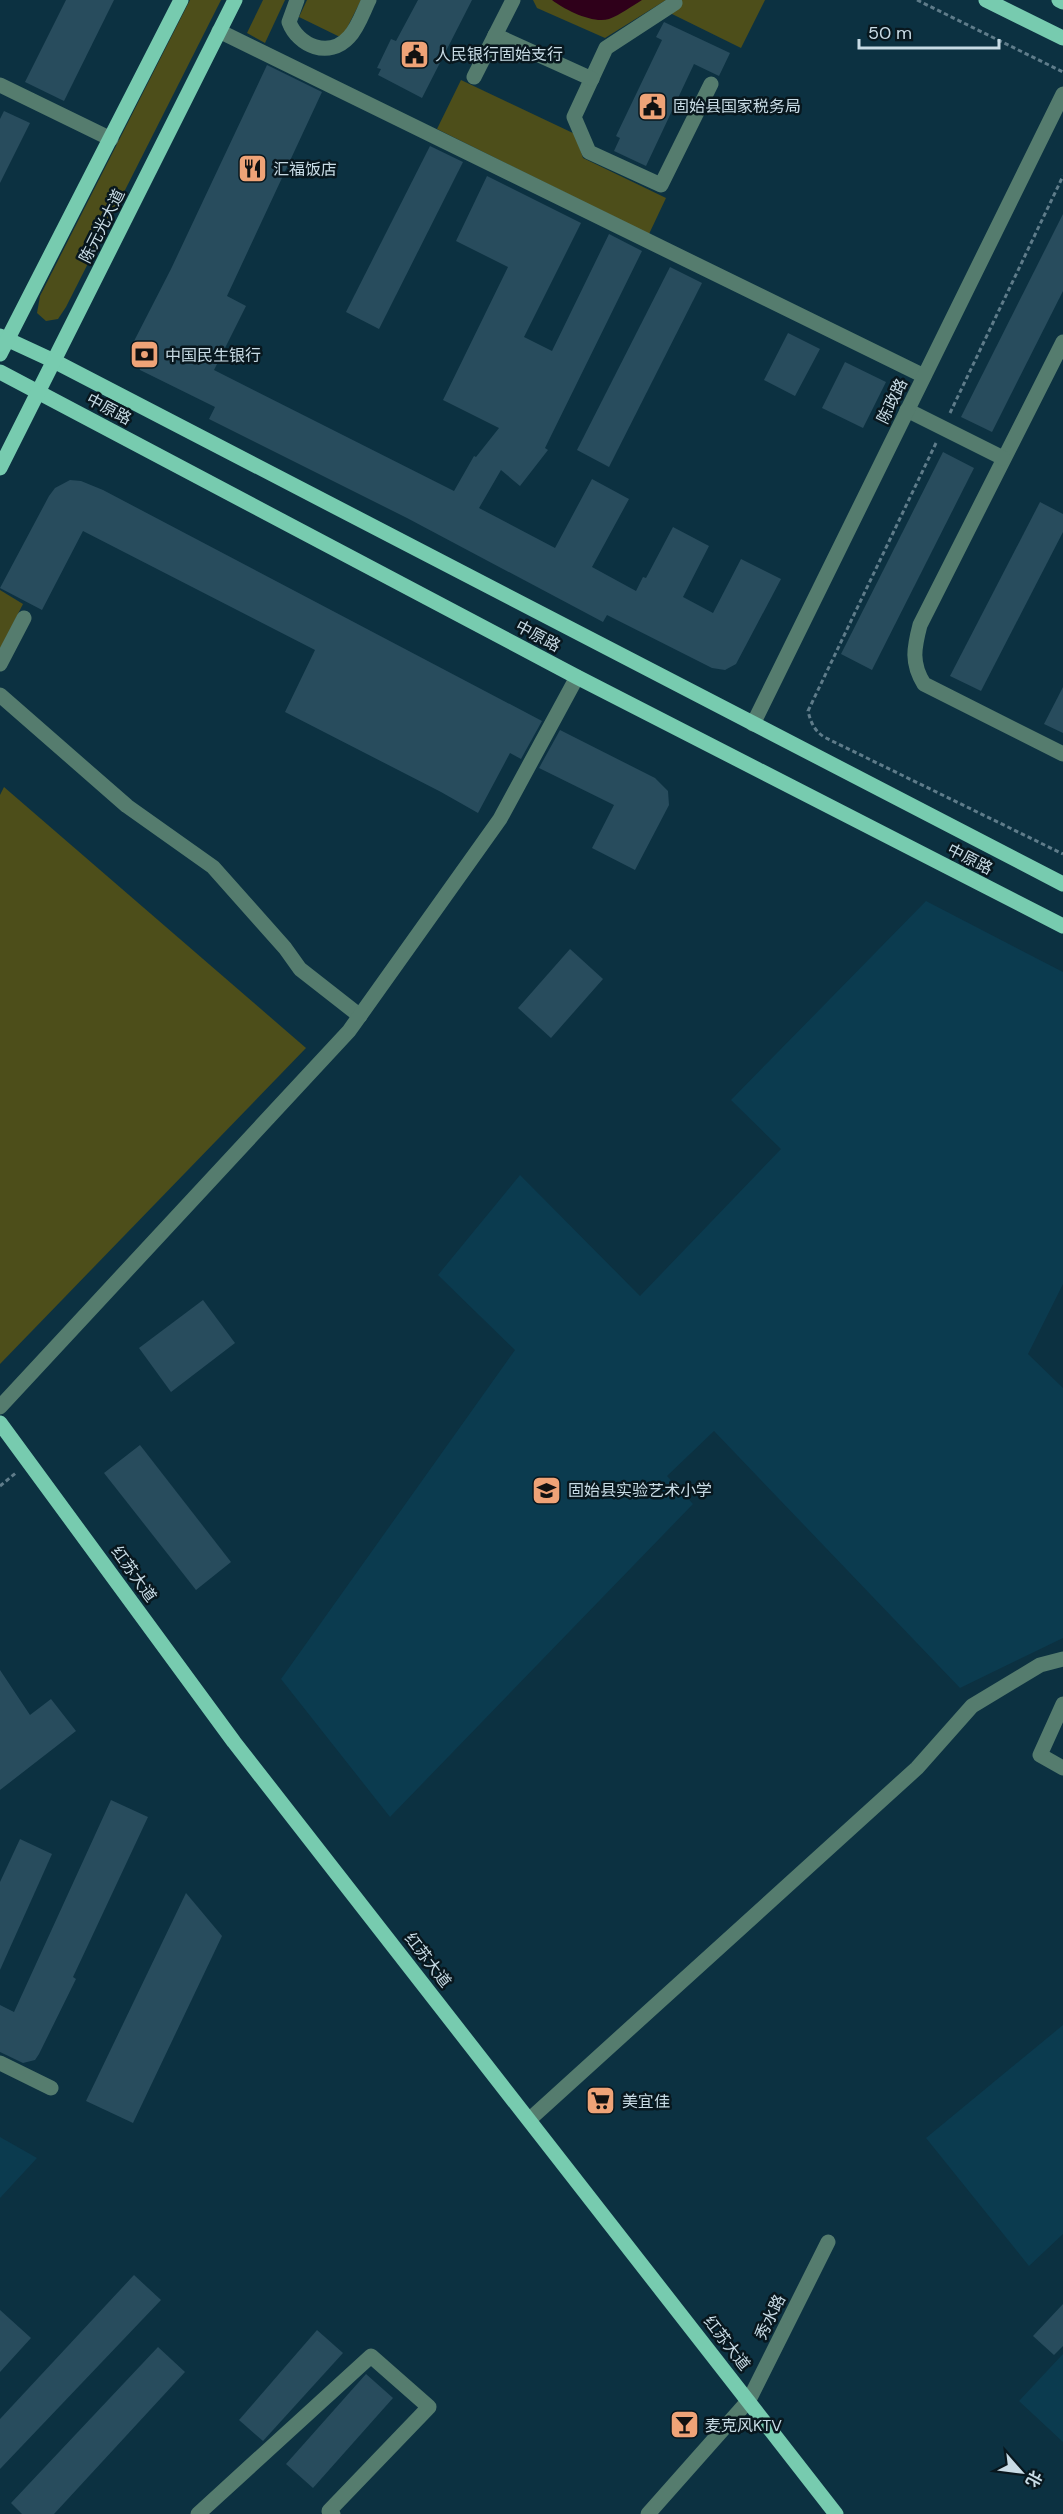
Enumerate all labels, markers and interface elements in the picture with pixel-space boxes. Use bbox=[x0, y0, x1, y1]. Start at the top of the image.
scale bar bbox=[859, 12, 998, 50]
text: 50 m bbox=[868, 21, 912, 45]
public building icon: 人民银行固始支行 bbox=[398, 38, 430, 70]
place label: 人民银行固始支行 bbox=[435, 44, 563, 65]
public building icon: 固始县国家税务局 bbox=[636, 90, 668, 122]
place label: 固始县国家税务局 bbox=[673, 96, 801, 117]
restaurant icon: 汇福饭店 bbox=[236, 153, 268, 185]
place label: 汇福饭店 bbox=[273, 159, 337, 180]
street label: 陈元光大道 bbox=[74, 186, 130, 266]
bank icon: 中国民生银行 bbox=[128, 339, 160, 371]
place label: 中国民生银行 bbox=[165, 345, 261, 366]
street label: 陈政路 bbox=[872, 375, 912, 427]
street label: 中原路 bbox=[83, 388, 135, 430]
street label: 中原路 bbox=[512, 615, 564, 657]
street label: 中原路 bbox=[944, 839, 996, 879]
school or university icon: 固始县实验艺术小学 bbox=[531, 1474, 563, 1506]
place label: 固始县实验艺术小学 bbox=[568, 1480, 712, 1501]
street label: 红苏大道 bbox=[107, 1542, 161, 1606]
street label: 红苏大道 bbox=[400, 1928, 456, 1992]
supermarket icon: 美宜佳 bbox=[585, 2085, 617, 2117]
place label: 美宜佳 bbox=[622, 2091, 670, 2112]
street label: 秀水路 bbox=[750, 2291, 790, 2343]
street label: 红苏大道 bbox=[699, 2311, 755, 2375]
bar icon: 麦克风KTV bbox=[668, 2409, 700, 2441]
place label: 麦克风KTV bbox=[705, 2415, 782, 2436]
north arrow bbox=[991, 2442, 1051, 2502]
text: 北 bbox=[1021, 2467, 1047, 2491]

